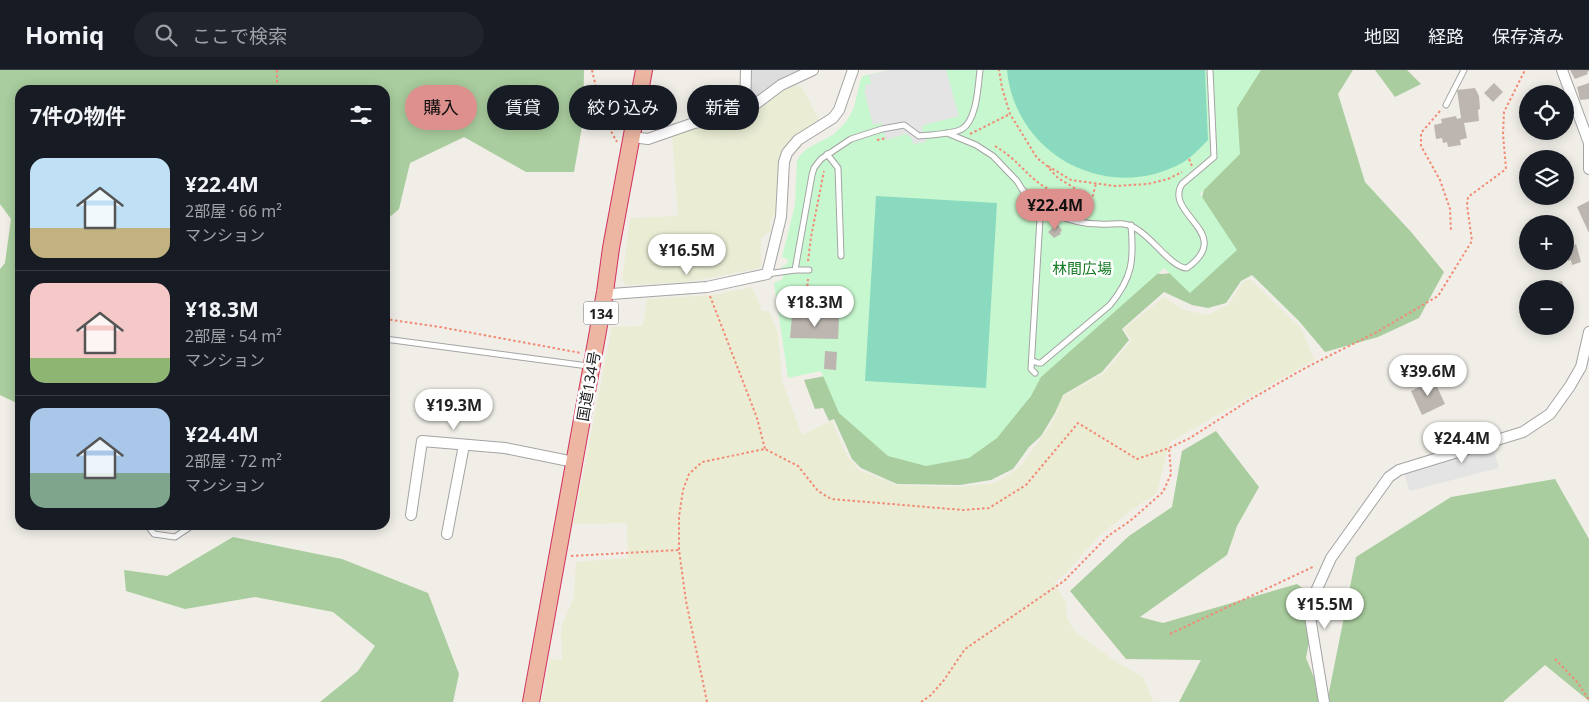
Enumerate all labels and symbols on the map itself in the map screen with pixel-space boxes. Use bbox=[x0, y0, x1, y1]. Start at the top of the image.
pin: ¥22.4M bbox=[1014, 189, 1096, 231]
pin: ¥16.5M bbox=[646, 234, 728, 276]
park label: 林間広場 bbox=[1052, 258, 1112, 278]
pin: ¥18.3M bbox=[774, 286, 856, 328]
road number: 134 bbox=[584, 302, 618, 324]
street label: 国道134号 bbox=[572, 349, 604, 423]
pin: ¥39.6M bbox=[1387, 354, 1469, 397]
pin: ¥19.3M bbox=[413, 388, 495, 431]
pin: ¥24.4M bbox=[1421, 422, 1503, 464]
pin: ¥15.5M bbox=[1284, 588, 1366, 630]

